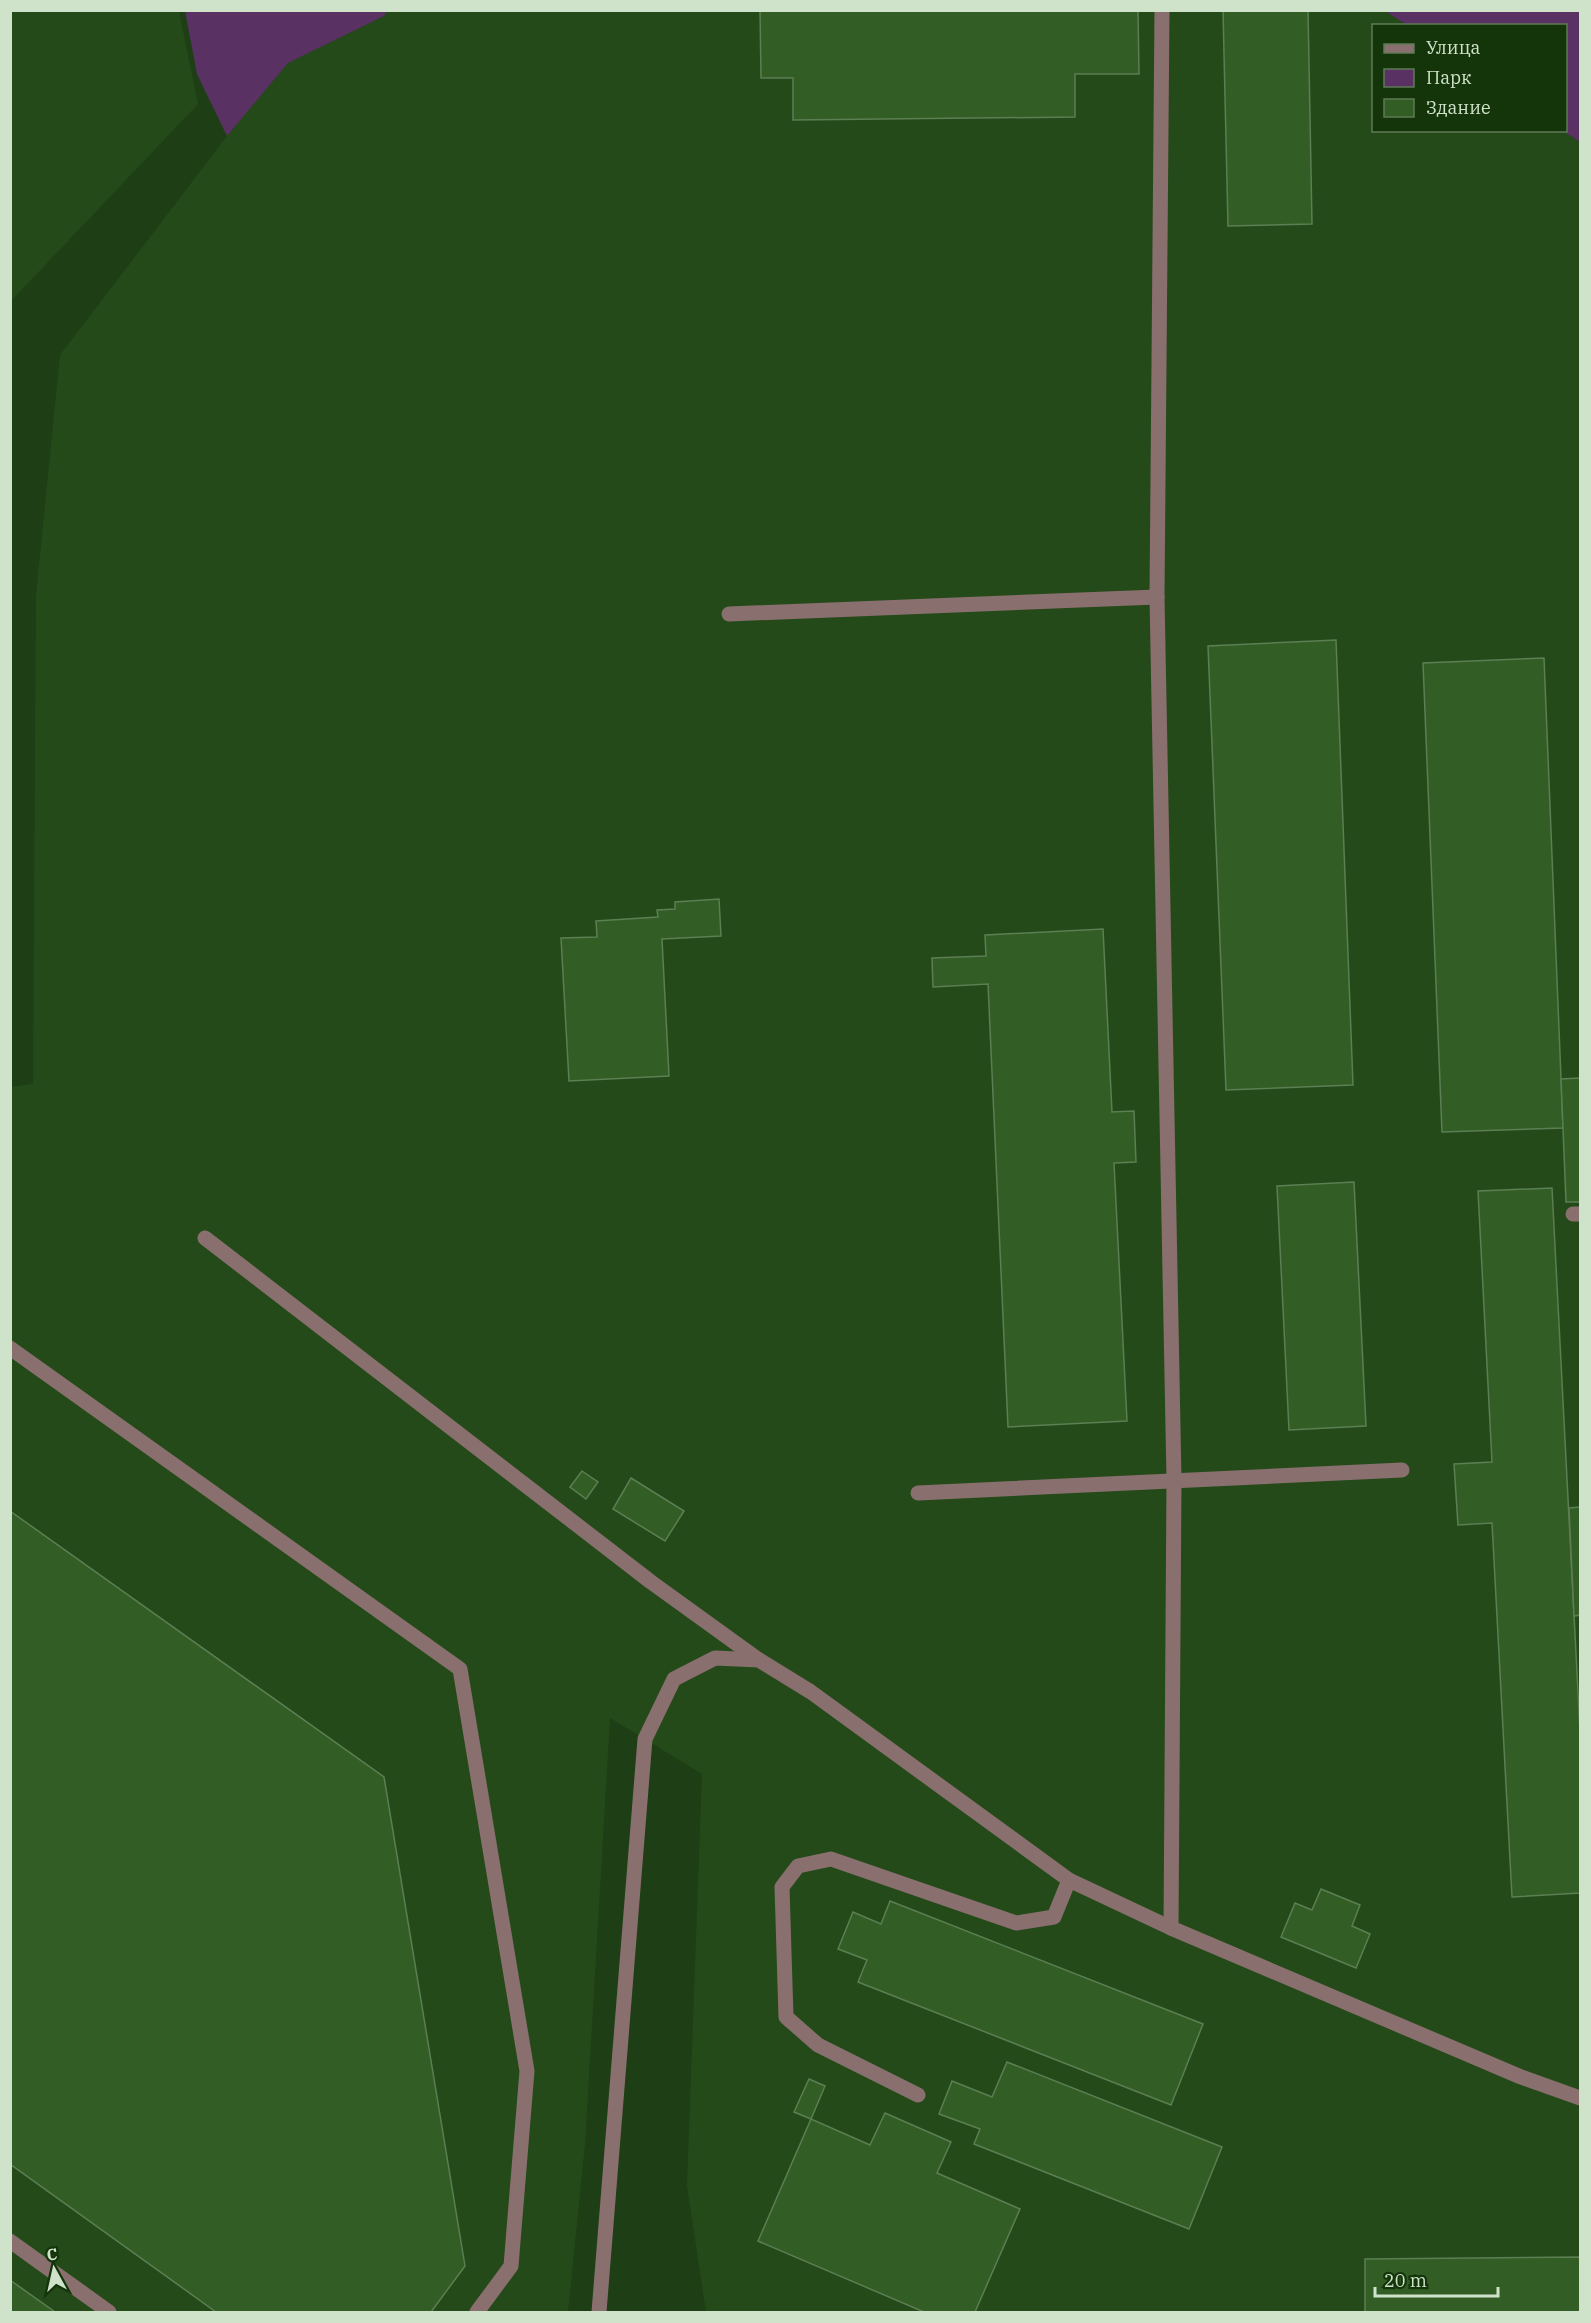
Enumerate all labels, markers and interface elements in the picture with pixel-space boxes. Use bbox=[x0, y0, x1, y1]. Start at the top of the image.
legend bbox=[1372, 24, 1567, 132]
text: Улица bbox=[1426, 36, 1481, 59]
text: Парк bbox=[1426, 66, 1472, 89]
text: Здание bbox=[1426, 96, 1491, 119]
north arrow bbox=[24, 2239, 84, 2299]
text: С bbox=[45, 2244, 59, 2265]
scale bar bbox=[1375, 2260, 1498, 2298]
text: 20 m bbox=[1384, 2269, 1427, 2292]

